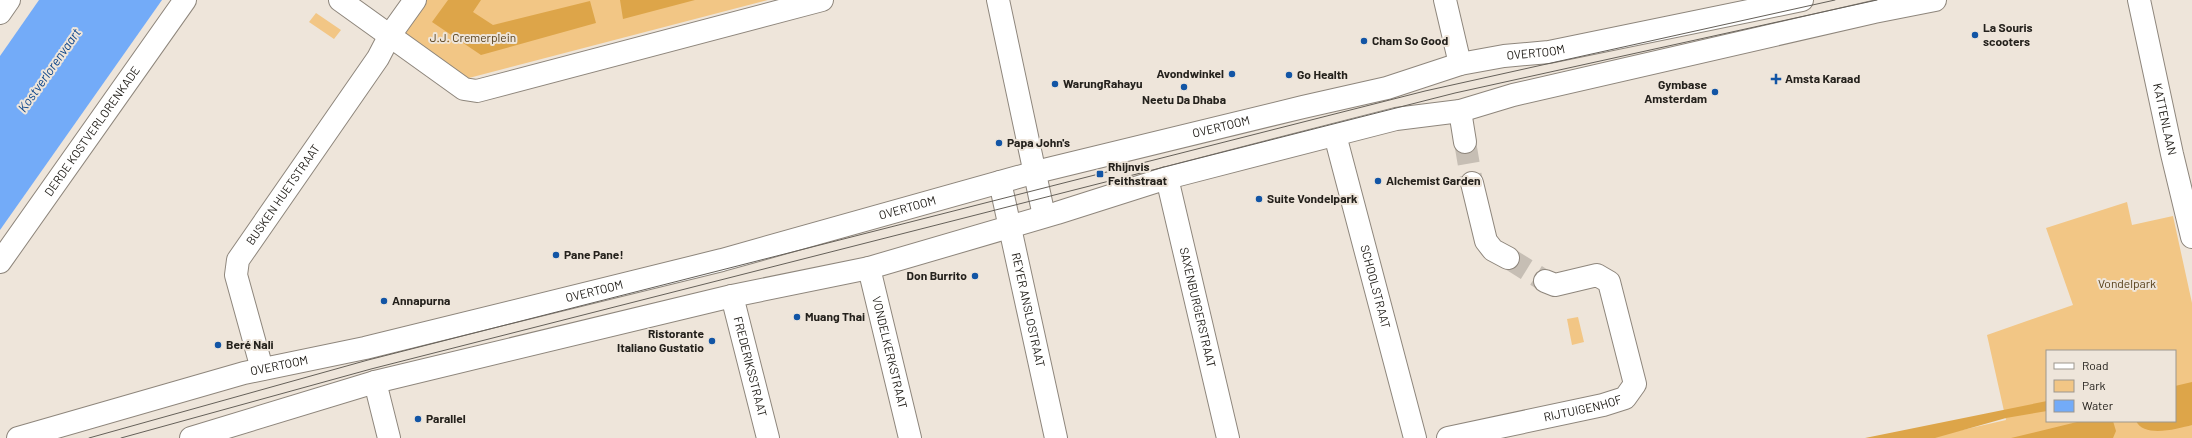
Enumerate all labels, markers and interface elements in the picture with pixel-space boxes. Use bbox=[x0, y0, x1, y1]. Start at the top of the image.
place label: La Souris scooters bbox=[1983, 20, 2033, 48]
water label: Kostverlorenvaart bbox=[14, 25, 84, 115]
park label: J.J. Cremerplein bbox=[430, 30, 516, 44]
marker: La Souris scooters bbox=[1970, 30, 1980, 40]
place label: Cham So Good bbox=[1372, 33, 1449, 47]
marker: Cham So Good bbox=[1359, 36, 1369, 46]
street label: OVERTOOM bbox=[1506, 41, 1566, 62]
street label: DERDE KOSTVERLORENKADE bbox=[41, 63, 142, 198]
place label: Avondwinkel bbox=[1156, 66, 1224, 80]
place label: Go Health bbox=[1297, 67, 1348, 81]
marker: Avondwinkel bbox=[1227, 69, 1237, 79]
marker: Go Health bbox=[1284, 70, 1294, 80]
place label: Amsta Karaad bbox=[1785, 71, 1860, 85]
marker: Amsta Karaad bbox=[1770, 73, 1782, 85]
place label: WarungRahayu bbox=[1063, 76, 1143, 90]
place label: Gymbase Amsterdam bbox=[1644, 77, 1707, 105]
marker: WarungRahayu bbox=[1050, 79, 1060, 89]
marker: Neetu Da Dhaba bbox=[1179, 82, 1189, 92]
street label: KATTENLAAN bbox=[2151, 82, 2180, 156]
marker: Gymbase Amsterdam bbox=[1710, 87, 1720, 97]
place label: Neetu Da Dhaba bbox=[1142, 92, 1226, 106]
street label: OVERTOOM bbox=[1191, 112, 1251, 140]
place label: Papa John's bbox=[1007, 135, 1070, 149]
marker: Papa John's bbox=[994, 138, 1004, 148]
street label: BUSKEN HUETSTRAAT bbox=[243, 141, 322, 247]
place label: Rhijnvis Feithstraat bbox=[1108, 159, 1167, 187]
marker: Rhijnvis Feithstraat bbox=[1095, 169, 1105, 179]
place label: Alchemist Garden bbox=[1386, 173, 1481, 187]
marker: Alchemist Garden bbox=[1373, 176, 1383, 186]
place label: Suite Vondelpark bbox=[1267, 191, 1358, 205]
street label: OVERTOOM bbox=[877, 192, 937, 222]
marker: Suite Vondelpark bbox=[1254, 194, 1264, 204]
street label: SCHOOLSTRAAT bbox=[1358, 243, 1394, 330]
street label: SAXENBURGERSTRAAT bbox=[1177, 246, 1219, 369]
place label: Pane Pane! bbox=[564, 247, 624, 261]
marker: Pane Pane! bbox=[551, 250, 561, 260]
street label: REYER ANSLOSTRAAT bbox=[1010, 251, 1048, 369]
place label: Don Burrito bbox=[907, 268, 967, 282]
marker: Don Burrito bbox=[970, 271, 980, 281]
park label: Vondelpark bbox=[2098, 276, 2156, 290]
street label: OVERTOOM bbox=[564, 277, 624, 304]
place label: Annapurna bbox=[392, 293, 450, 307]
street label: VONDELKERKSTRAAT bbox=[870, 295, 911, 410]
marker: Annapurna bbox=[379, 296, 389, 306]
place label: Muang Thai bbox=[805, 309, 865, 323]
marker: Muang Thai bbox=[792, 312, 802, 322]
street label: FREDERIKSSTRAAT bbox=[731, 315, 770, 418]
place label: Ristorante Italiano Gustatio bbox=[617, 326, 704, 354]
marker: Ristorante Italiano Gustatio bbox=[707, 336, 717, 346]
place label: Beré Nali bbox=[226, 337, 274, 351]
marker: Beré Nali bbox=[213, 340, 223, 350]
legend bbox=[2046, 350, 2176, 422]
street label: OVERTOOM bbox=[249, 352, 309, 378]
text: Road bbox=[2082, 358, 2109, 372]
text: Park bbox=[2082, 378, 2106, 392]
street label: RIJTUIGENHOF bbox=[1542, 391, 1624, 423]
text: Water bbox=[2082, 398, 2114, 412]
place label: Parallel bbox=[426, 411, 466, 425]
marker: Parallel bbox=[413, 414, 423, 424]

